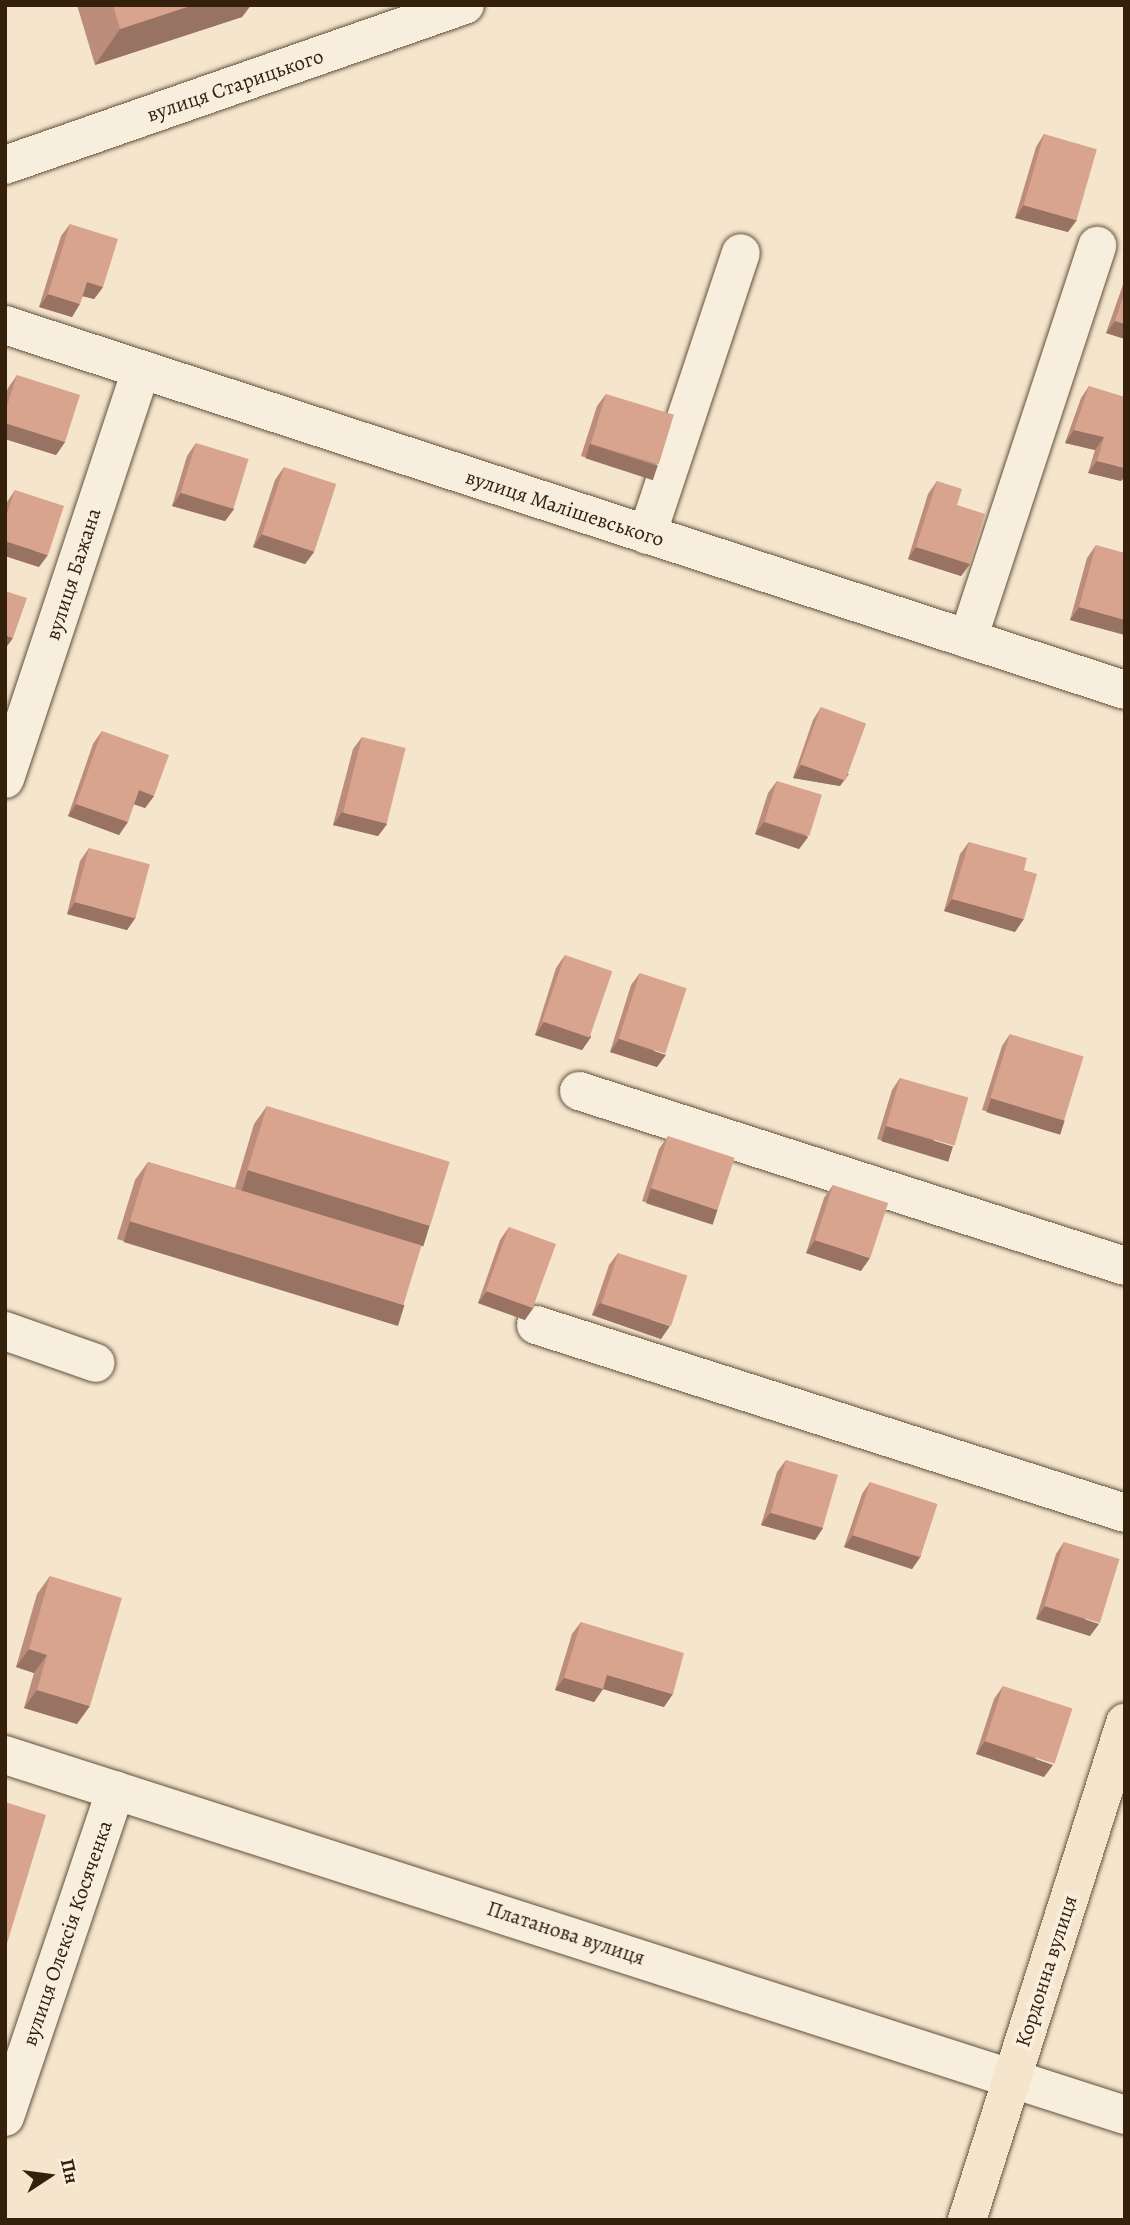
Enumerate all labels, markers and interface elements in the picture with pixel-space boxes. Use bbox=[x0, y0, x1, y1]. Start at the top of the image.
street label: вулиця Старицького bbox=[143, 43, 327, 127]
street label: вулиця Малішевського bbox=[463, 464, 667, 552]
street label: вулиця Бажана bbox=[40, 505, 106, 643]
street label: вулиця Олексія Косяченка bbox=[17, 1817, 117, 2049]
street label: Кордонна вулиця bbox=[1010, 1892, 1082, 2050]
street label: Платанова вулиця bbox=[484, 1896, 648, 1970]
north arrow bbox=[14, 2141, 84, 2211]
text: Пн bbox=[54, 2156, 85, 2186]

